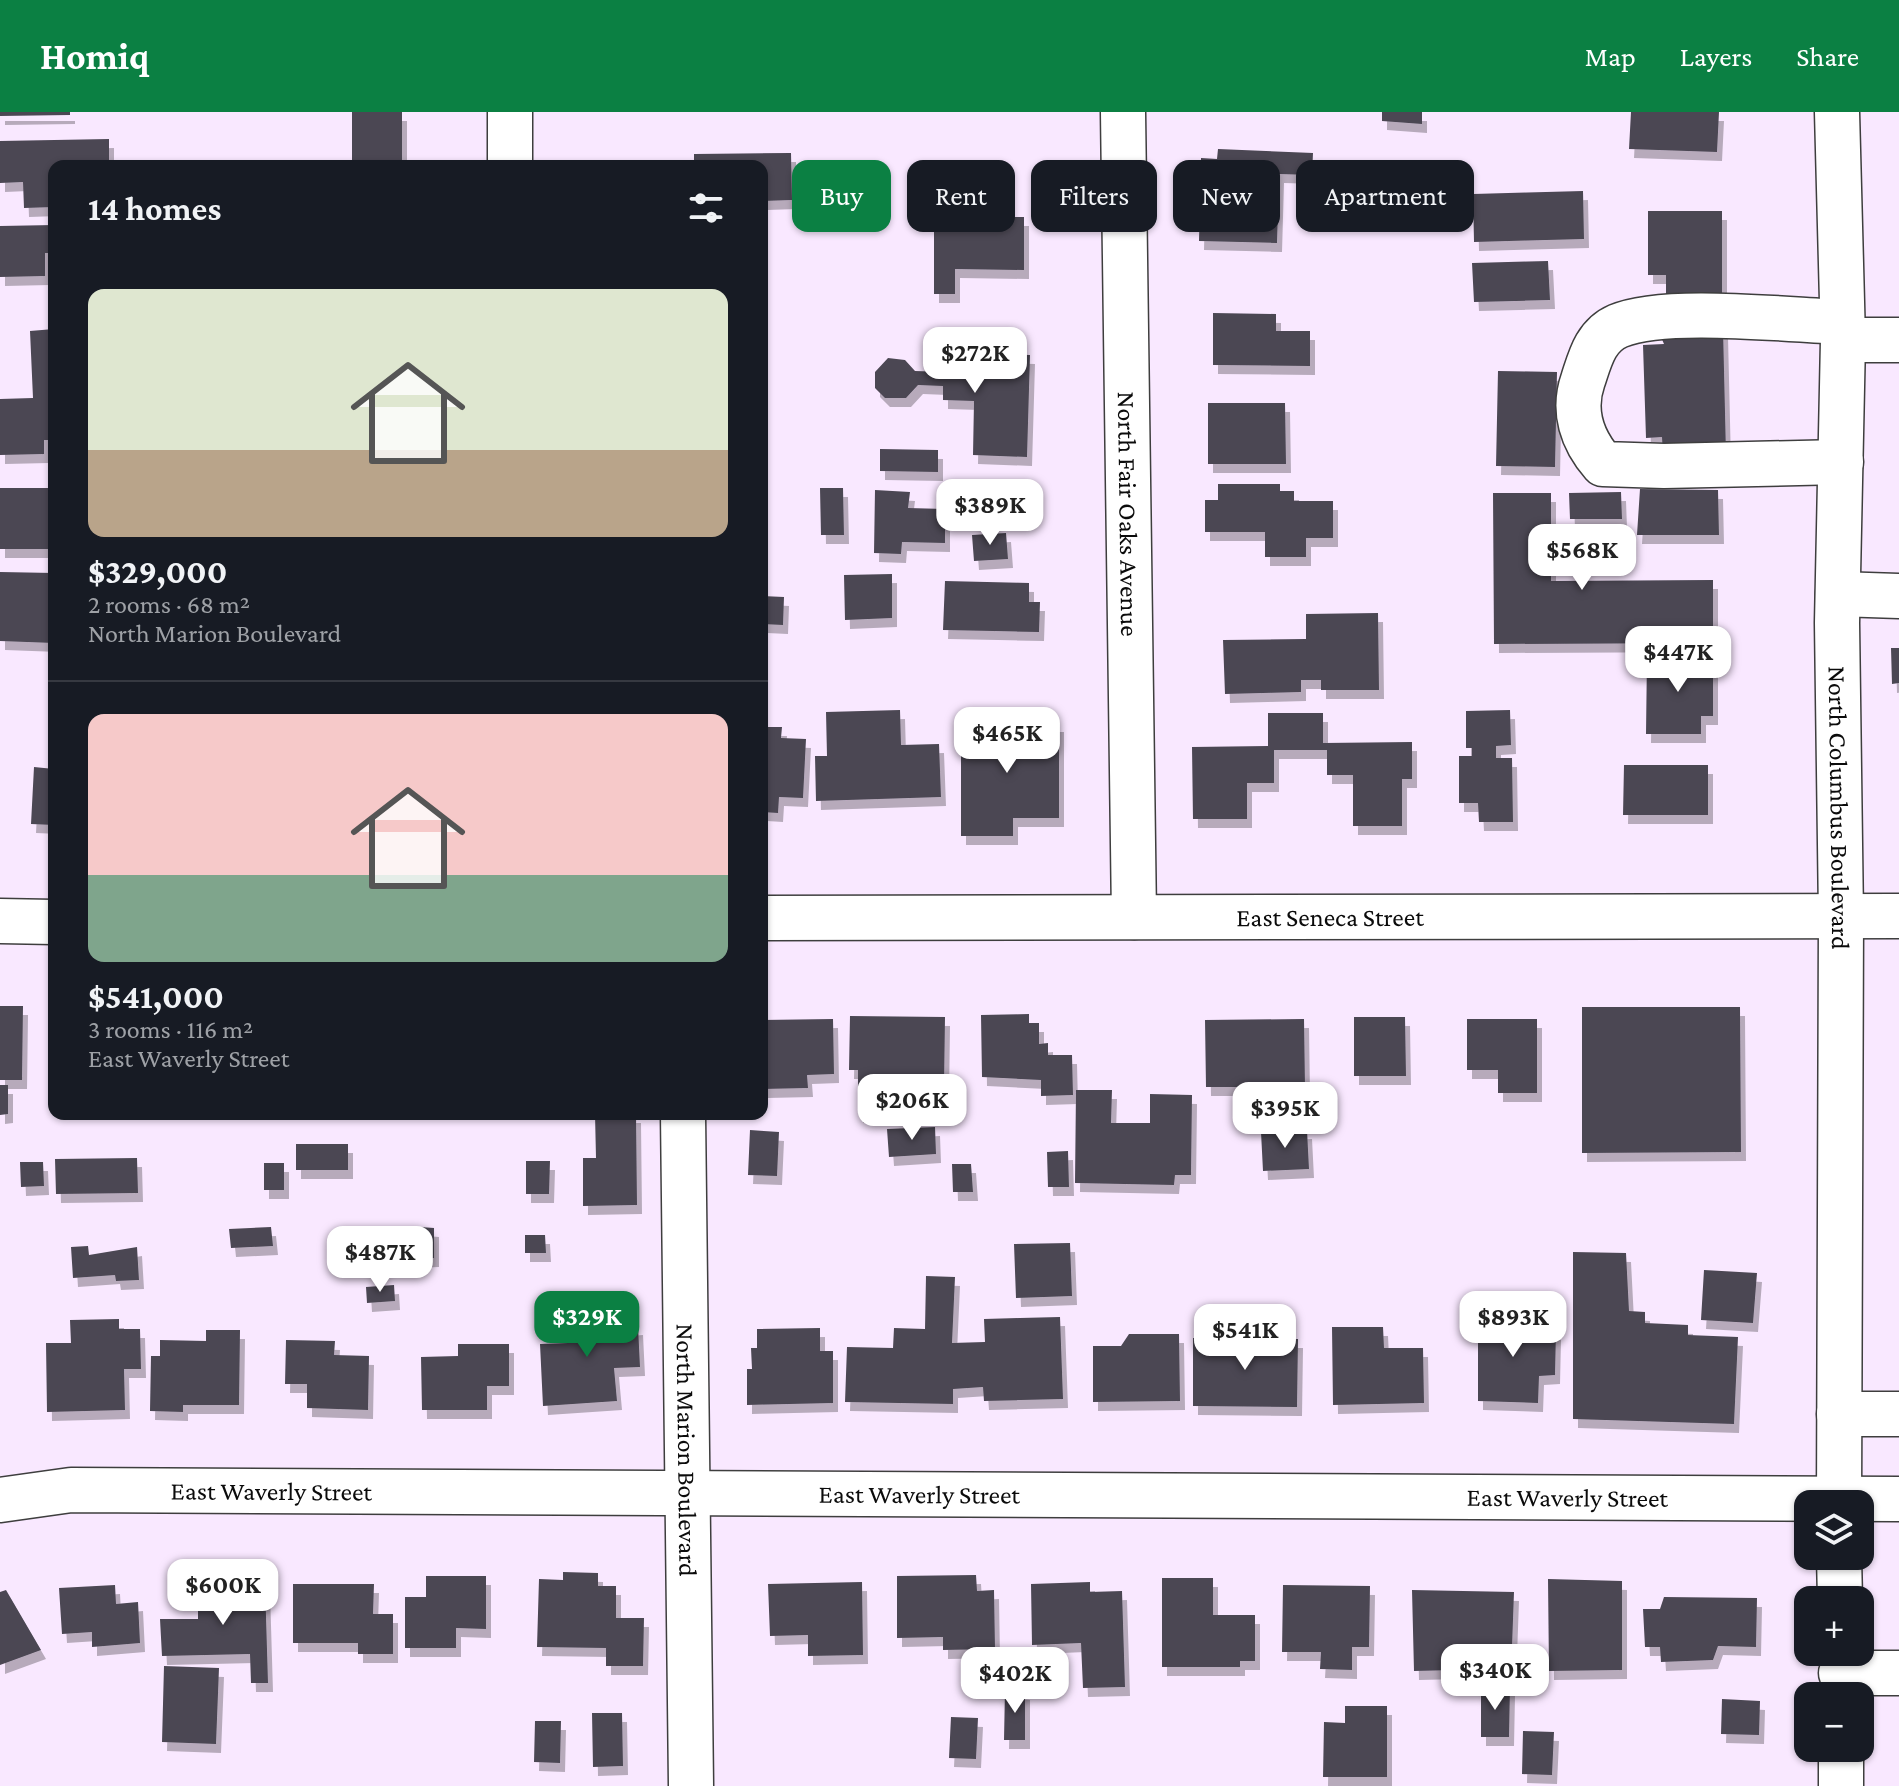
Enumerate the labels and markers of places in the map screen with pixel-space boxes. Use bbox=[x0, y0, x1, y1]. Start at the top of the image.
pin: $272K bbox=[919, 327, 1031, 395]
pin: $389K bbox=[934, 479, 1046, 547]
pin: $568K bbox=[1526, 524, 1638, 592]
pin: $447K bbox=[1622, 626, 1734, 694]
pin: $465K bbox=[951, 707, 1063, 775]
pin: $206K bbox=[856, 1074, 968, 1142]
pin: $395K bbox=[1229, 1082, 1341, 1150]
pin: $487K bbox=[324, 1226, 436, 1294]
pin: $329K bbox=[531, 1291, 643, 1359]
pin: $893K bbox=[1457, 1291, 1569, 1359]
pin: $541K bbox=[1189, 1304, 1301, 1372]
pin: $600K bbox=[167, 1559, 279, 1627]
pin: $340K bbox=[1439, 1644, 1551, 1712]
pin: $402K bbox=[959, 1647, 1071, 1715]

